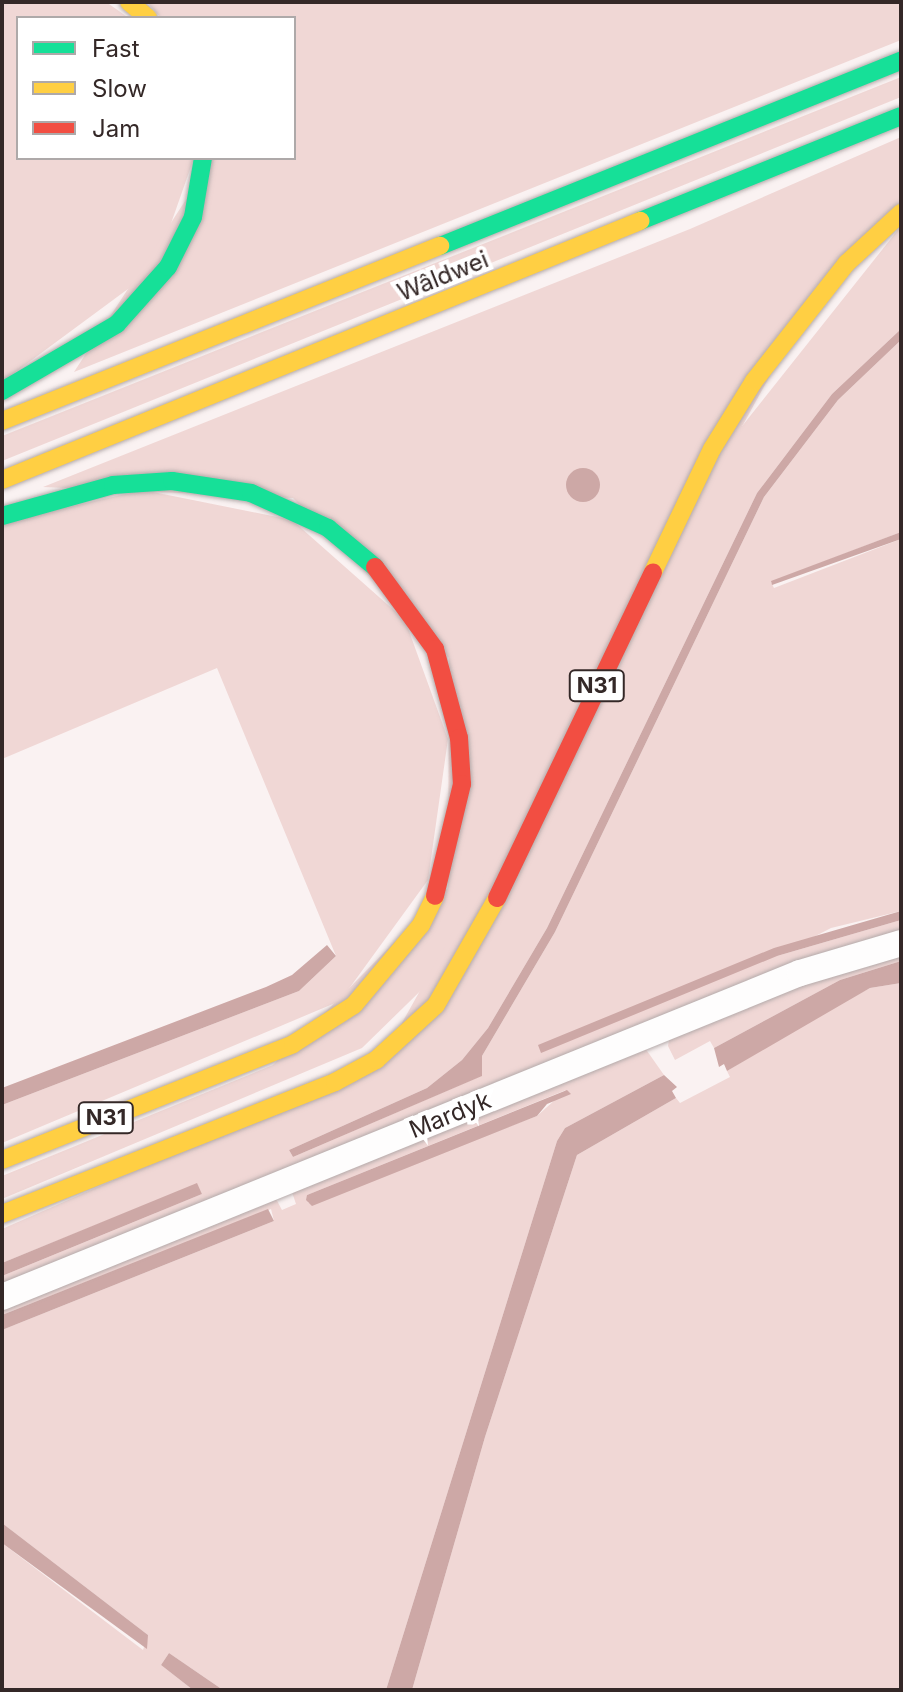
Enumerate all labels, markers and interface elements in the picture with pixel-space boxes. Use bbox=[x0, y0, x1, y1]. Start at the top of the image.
legend bbox=[16, 16, 296, 160]
text: Fast bbox=[92, 34, 140, 63]
text: Slow bbox=[92, 74, 147, 103]
text: Jam bbox=[92, 114, 140, 143]
street label: Wâldwei bbox=[393, 245, 493, 307]
road number: N31 bbox=[567, 668, 627, 704]
street label: Mardyk bbox=[405, 1086, 495, 1144]
road number: N31 bbox=[76, 1100, 136, 1136]

